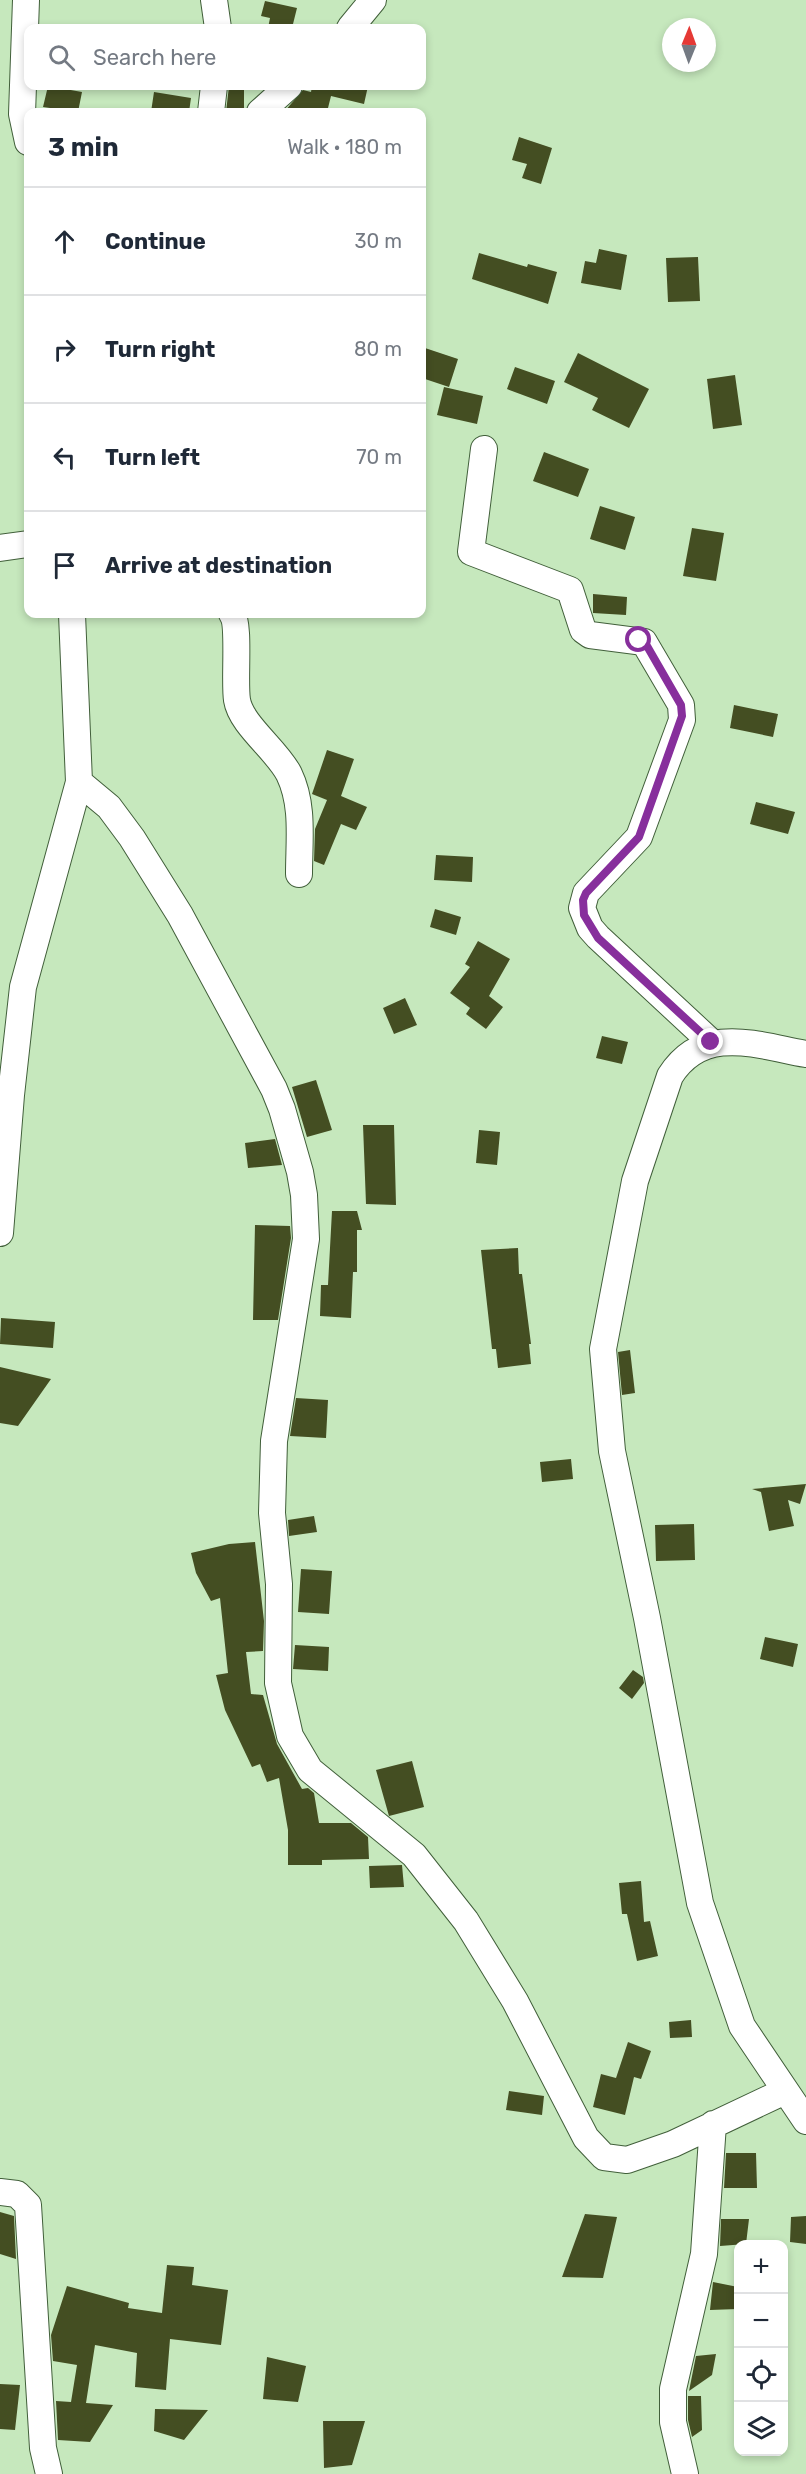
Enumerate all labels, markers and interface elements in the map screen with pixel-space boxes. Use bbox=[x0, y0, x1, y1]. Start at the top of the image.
north arrow bbox=[662, 18, 716, 72]
search box bbox=[24, 24, 426, 90]
icon: search bbox=[45, 41, 78, 74]
text: Search here bbox=[93, 44, 216, 71]
text: 3 min bbox=[48, 132, 119, 163]
text: Walk · 180 m bbox=[287, 135, 402, 159]
icon: ahead bbox=[48, 225, 81, 258]
text: Continue bbox=[105, 228, 206, 255]
text: 30 m bbox=[355, 229, 402, 253]
icon: right bbox=[48, 333, 81, 366]
text: Turn right bbox=[105, 336, 215, 363]
text: 80 m bbox=[354, 337, 402, 361]
icon: left bbox=[48, 441, 81, 474]
text: Turn left bbox=[105, 444, 200, 471]
text: 70 m bbox=[356, 445, 402, 469]
icon: arrive bbox=[48, 549, 81, 582]
text: Arrive at destination bbox=[105, 552, 332, 579]
route start bbox=[625, 626, 651, 652]
route end bbox=[697, 1028, 723, 1054]
map controls bbox=[734, 2240, 788, 2456]
button: + bbox=[734, 2240, 788, 2294]
button: − bbox=[734, 2294, 788, 2348]
button: locate bbox=[734, 2348, 788, 2402]
button: layers bbox=[734, 2402, 788, 2456]

